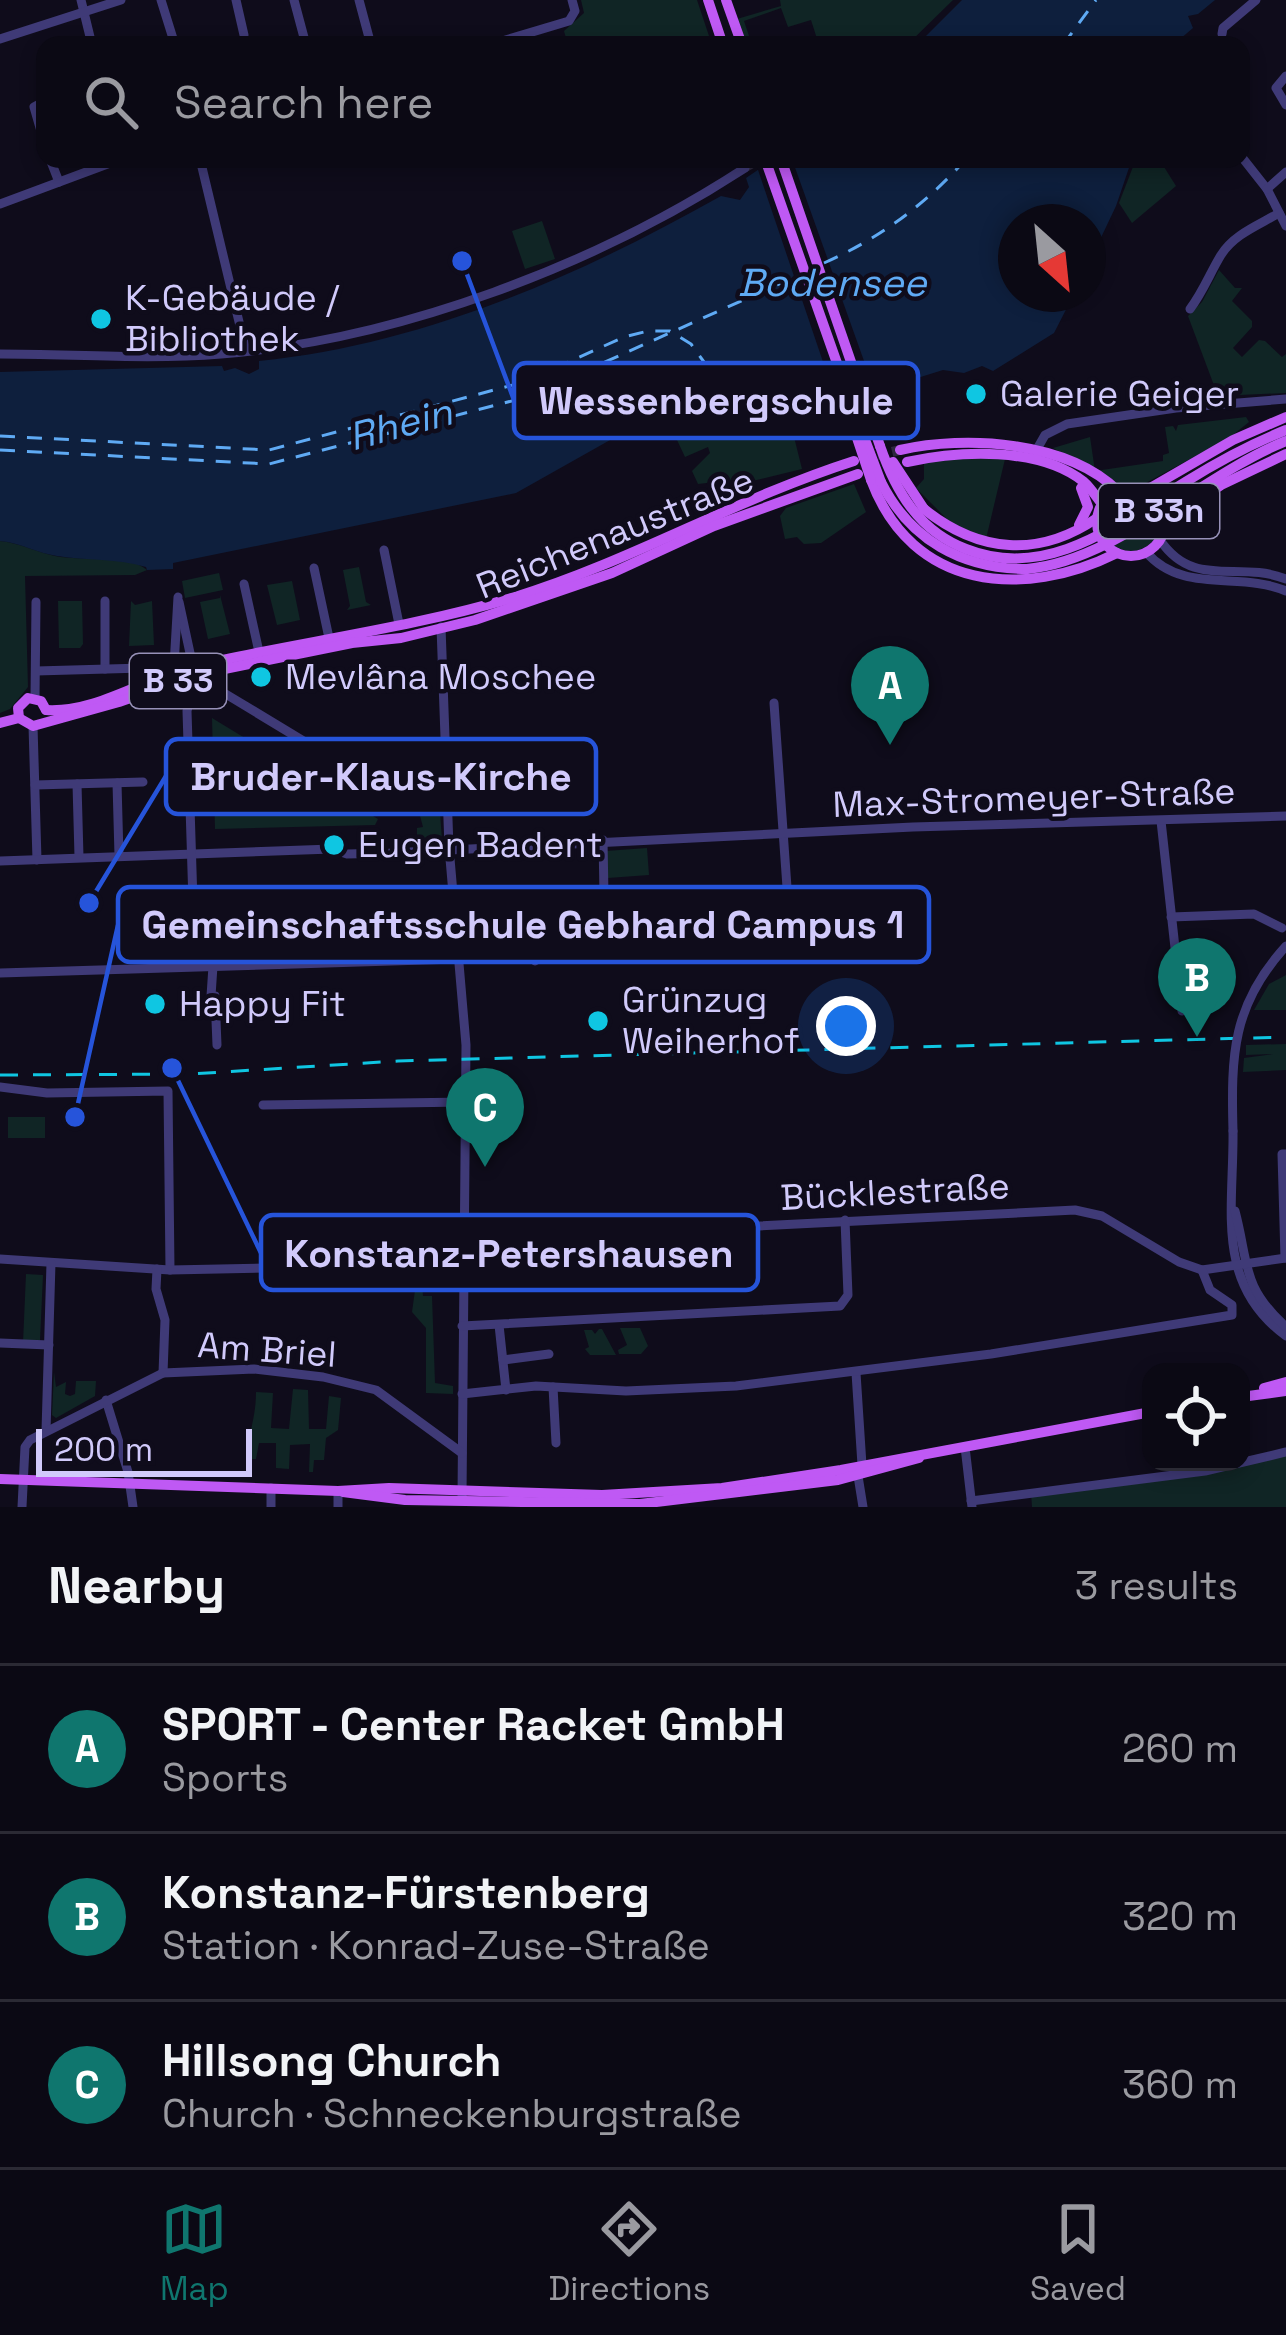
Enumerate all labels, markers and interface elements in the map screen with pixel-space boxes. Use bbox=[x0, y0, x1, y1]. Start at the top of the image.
search box bbox=[36, 36, 1250, 168]
icon: search bbox=[78, 69, 144, 135]
text: Search here bbox=[174, 74, 433, 131]
north arrow bbox=[998, 204, 1106, 312]
water label: Bodensee bbox=[738, 258, 928, 307]
place label: K-Gebäude / Bibliothek bbox=[125, 275, 340, 362]
marker: K-Gebäude / Bibliothek bbox=[88, 306, 114, 332]
callout: Wessenbergschule bbox=[514, 363, 918, 438]
place label: Galerie Geiger bbox=[1000, 371, 1239, 417]
text: Wessenbergschule bbox=[538, 376, 894, 425]
marker: Galerie Geiger bbox=[963, 381, 989, 407]
water label: Rhein bbox=[343, 386, 458, 461]
street label: Reichenaustraße bbox=[470, 456, 760, 610]
road number: B 33n bbox=[1099, 484, 1219, 538]
pin: A bbox=[851, 646, 929, 745]
road number: B 33 bbox=[130, 654, 226, 708]
place label: Mevlâna Moschee bbox=[285, 654, 596, 700]
marker: Mevlâna Moschee bbox=[248, 664, 274, 690]
callout: Bruder-Klaus-Kirche bbox=[166, 739, 596, 814]
text: Bruder-Klaus-Kirche bbox=[190, 752, 572, 801]
street label: Max-Stromeyer-Straße bbox=[832, 768, 1236, 828]
place label: Eugen Badent bbox=[358, 822, 603, 868]
marker: Eugen Badent bbox=[321, 832, 347, 858]
callout: Gemeinschaftsschule Gebhard Campus 1 bbox=[118, 887, 929, 962]
text: Gemeinschaftsschule Gebhard Campus 1 bbox=[142, 900, 904, 949]
pin: B bbox=[1158, 938, 1236, 1037]
place label: Grünzug Weiherhof bbox=[622, 977, 800, 1064]
place label: Happy Fit bbox=[179, 981, 346, 1027]
marker: Happy Fit bbox=[142, 991, 168, 1017]
your location bbox=[816, 996, 876, 1056]
marker: Grünzug Weiherhof bbox=[585, 1008, 611, 1034]
pin: C bbox=[446, 1068, 524, 1167]
street label: Bücklestraße bbox=[779, 1163, 1011, 1221]
callout: Konstanz-Petershausen bbox=[261, 1215, 758, 1290]
text: Konstanz-Petershausen bbox=[284, 1229, 734, 1278]
street label: Am Briel bbox=[196, 1322, 338, 1378]
map controls bbox=[1142, 1363, 1250, 1471]
button: locate bbox=[1142, 1363, 1250, 1471]
scale bar bbox=[36, 1423, 252, 1476]
text: 200 m bbox=[54, 1429, 153, 1471]
text: Nearby bbox=[48, 1553, 225, 1618]
text: 3 results bbox=[1075, 1561, 1238, 1610]
text: SPORT - Center Racket GmbH bbox=[162, 1696, 785, 1753]
text: A bbox=[75, 1724, 99, 1773]
text: 260 m bbox=[1122, 1724, 1238, 1773]
text: Sports bbox=[162, 1753, 288, 1802]
text: Konstanz-Fürstenberg bbox=[162, 1864, 650, 1921]
text: B bbox=[74, 1892, 100, 1941]
text: 320 m bbox=[1122, 1892, 1238, 1941]
text: Station · Konrad-Zuse-Straße bbox=[162, 1921, 710, 1970]
text: Hillsong Church bbox=[162, 2032, 502, 2089]
text: C bbox=[74, 2060, 100, 2109]
text: 360 m bbox=[1122, 2060, 1238, 2109]
text: Church · Schneckenburgstraße bbox=[162, 2089, 742, 2138]
tab: Map bbox=[160, 2196, 229, 2310]
tab: Directions bbox=[548, 2196, 710, 2310]
tab: Saved bbox=[1030, 2196, 1126, 2310]

